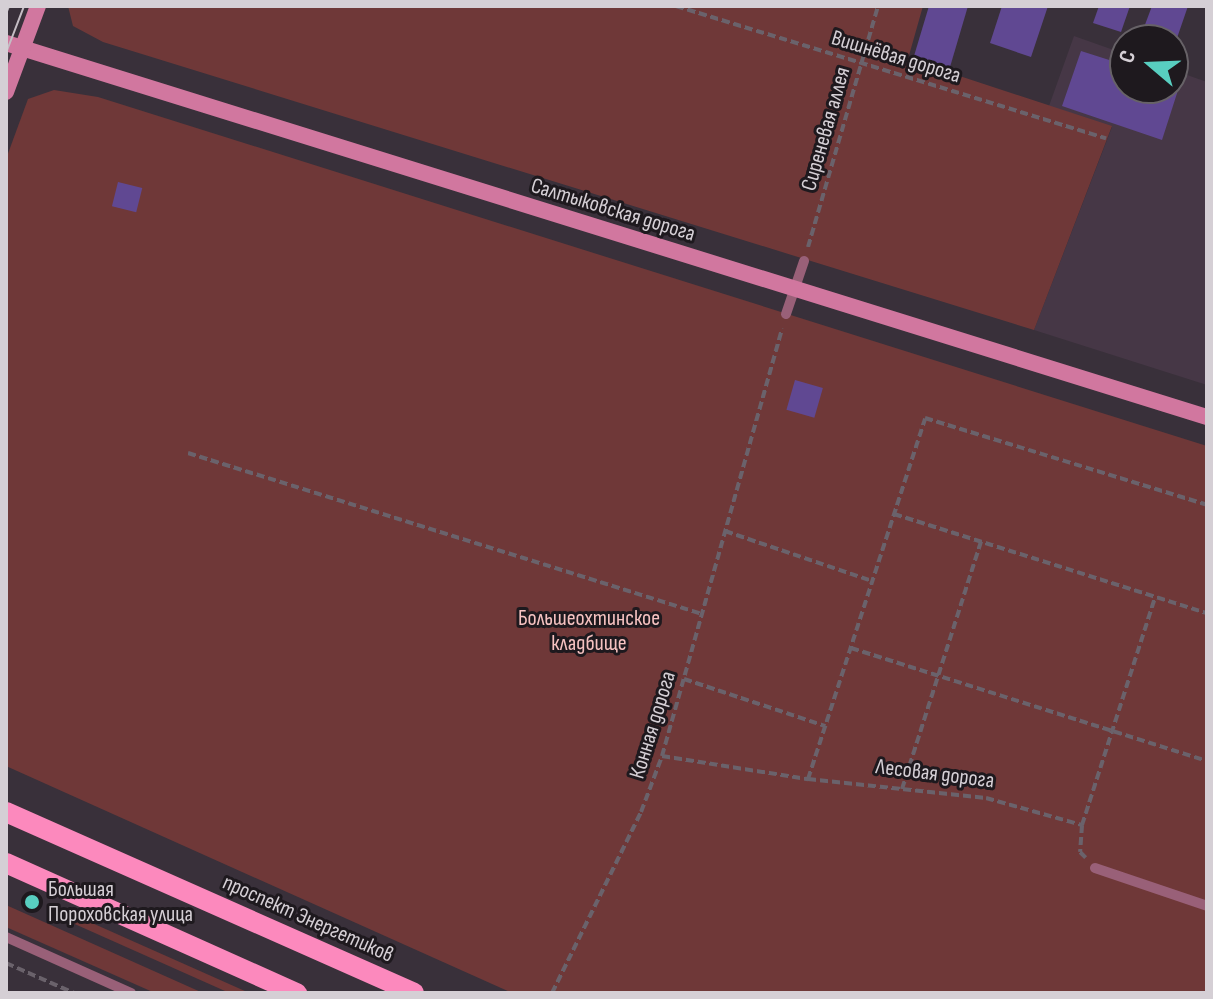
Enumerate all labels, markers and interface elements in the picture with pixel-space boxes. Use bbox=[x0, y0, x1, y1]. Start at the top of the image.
north arrow bbox=[1109, 24, 1189, 104]
street label: Вишнёвая дорога bbox=[828, 25, 964, 89]
text: С bbox=[1113, 47, 1142, 66]
street label: Сиреневая аллея bbox=[796, 64, 856, 194]
street label: Салтыковская дорога bbox=[528, 172, 698, 248]
park label: Большеохтинское кладбище bbox=[518, 605, 660, 656]
street label: Конная дорога bbox=[624, 668, 682, 782]
street label: Лесовая дорога bbox=[874, 754, 996, 794]
street label: проспект Энергетиков bbox=[218, 869, 398, 969]
place label: Большая Пороховская улица bbox=[48, 876, 193, 928]
marker: Большая Пороховская улица bbox=[23, 893, 41, 911]

